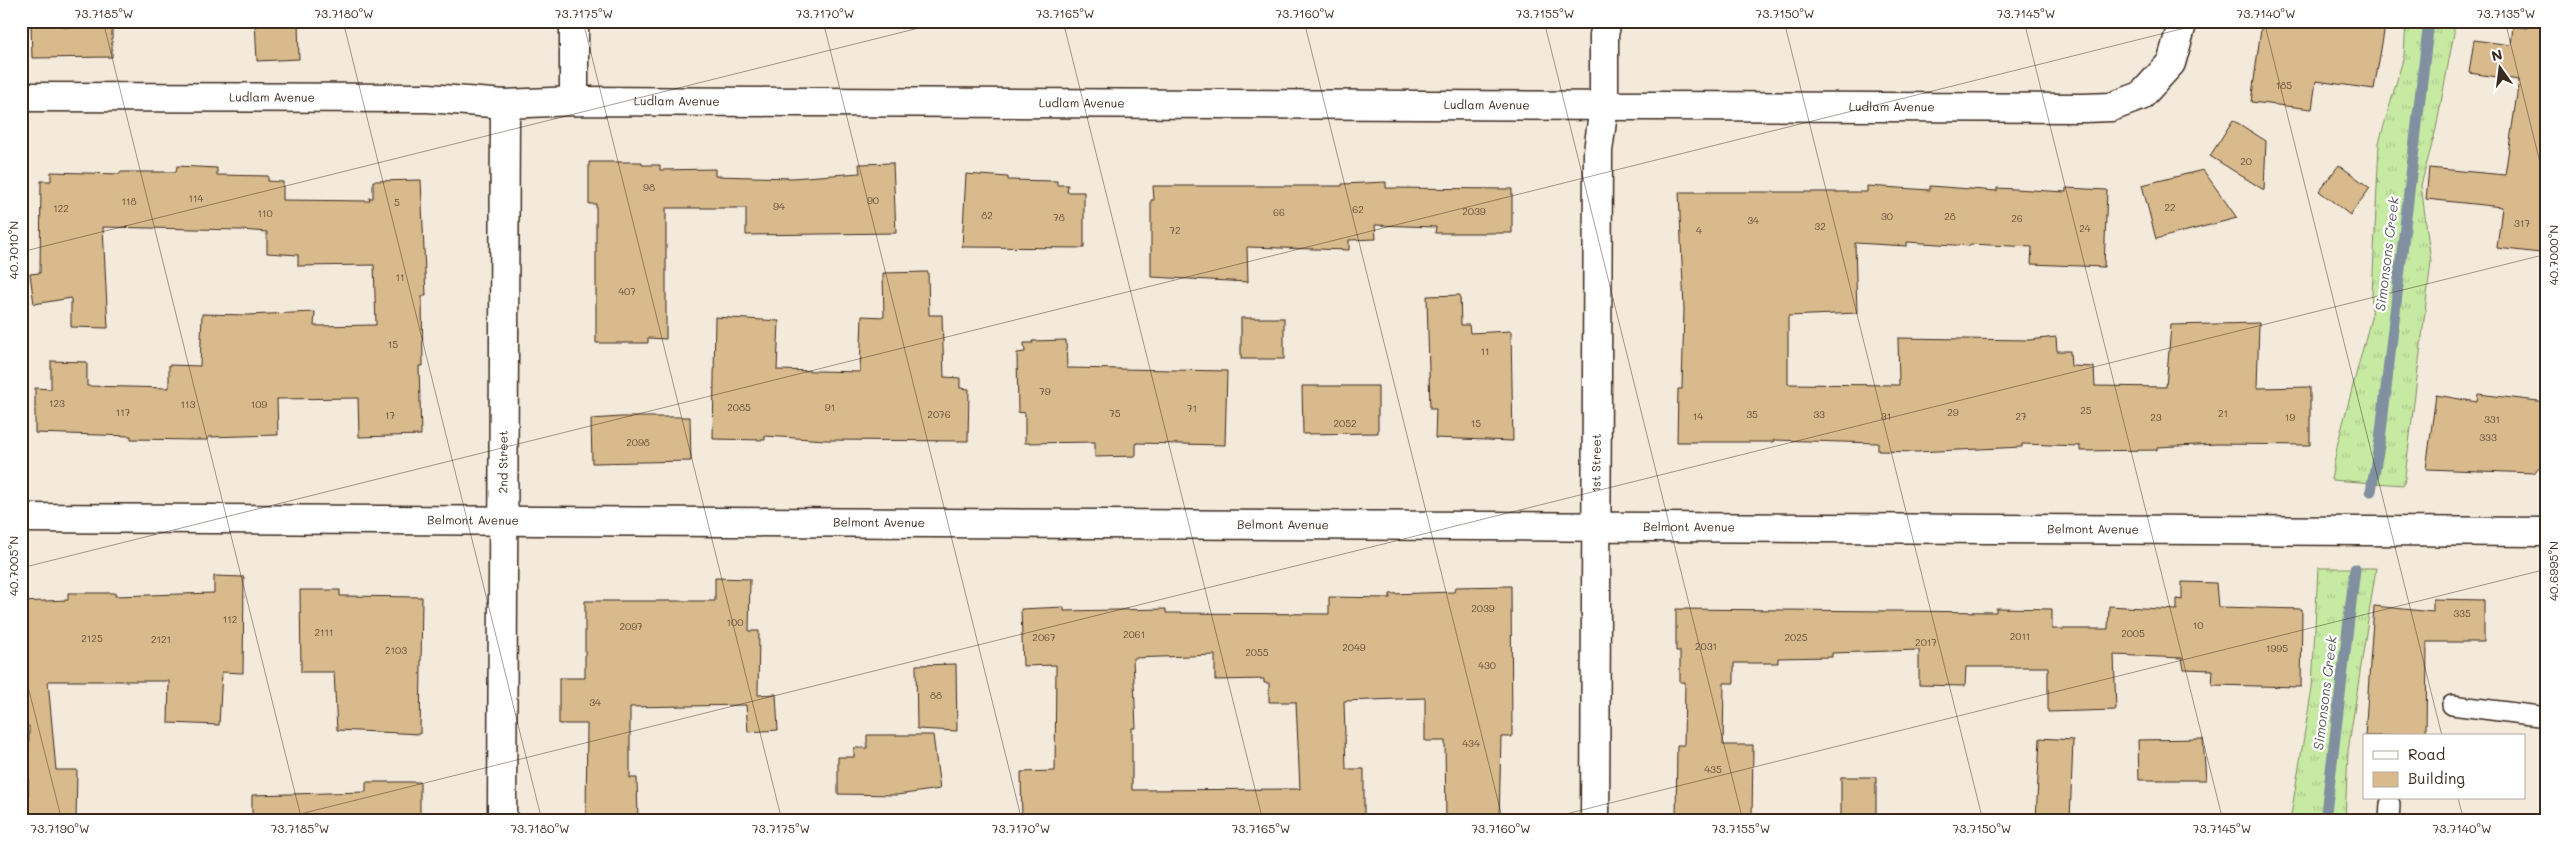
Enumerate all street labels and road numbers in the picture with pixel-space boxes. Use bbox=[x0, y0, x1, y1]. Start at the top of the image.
street label: Ludlam Avenue bbox=[229, 89, 315, 105]
street label: Ludlam Avenue bbox=[634, 92, 720, 109]
street label: Ludlam Avenue bbox=[1039, 94, 1125, 111]
street label: Ludlam Avenue bbox=[1444, 96, 1530, 112]
street label: Ludlam Avenue bbox=[1849, 98, 1935, 114]
street label: 2nd Street bbox=[494, 430, 511, 494]
street label: 1st Street bbox=[1587, 434, 1604, 492]
street label: Belmont Avenue bbox=[427, 511, 519, 528]
street label: Belmont Avenue bbox=[833, 514, 925, 530]
street label: Belmont Avenue bbox=[1237, 516, 1329, 532]
street label: Belmont Avenue bbox=[1643, 518, 1735, 534]
street label: Belmont Avenue bbox=[2047, 520, 2139, 537]

